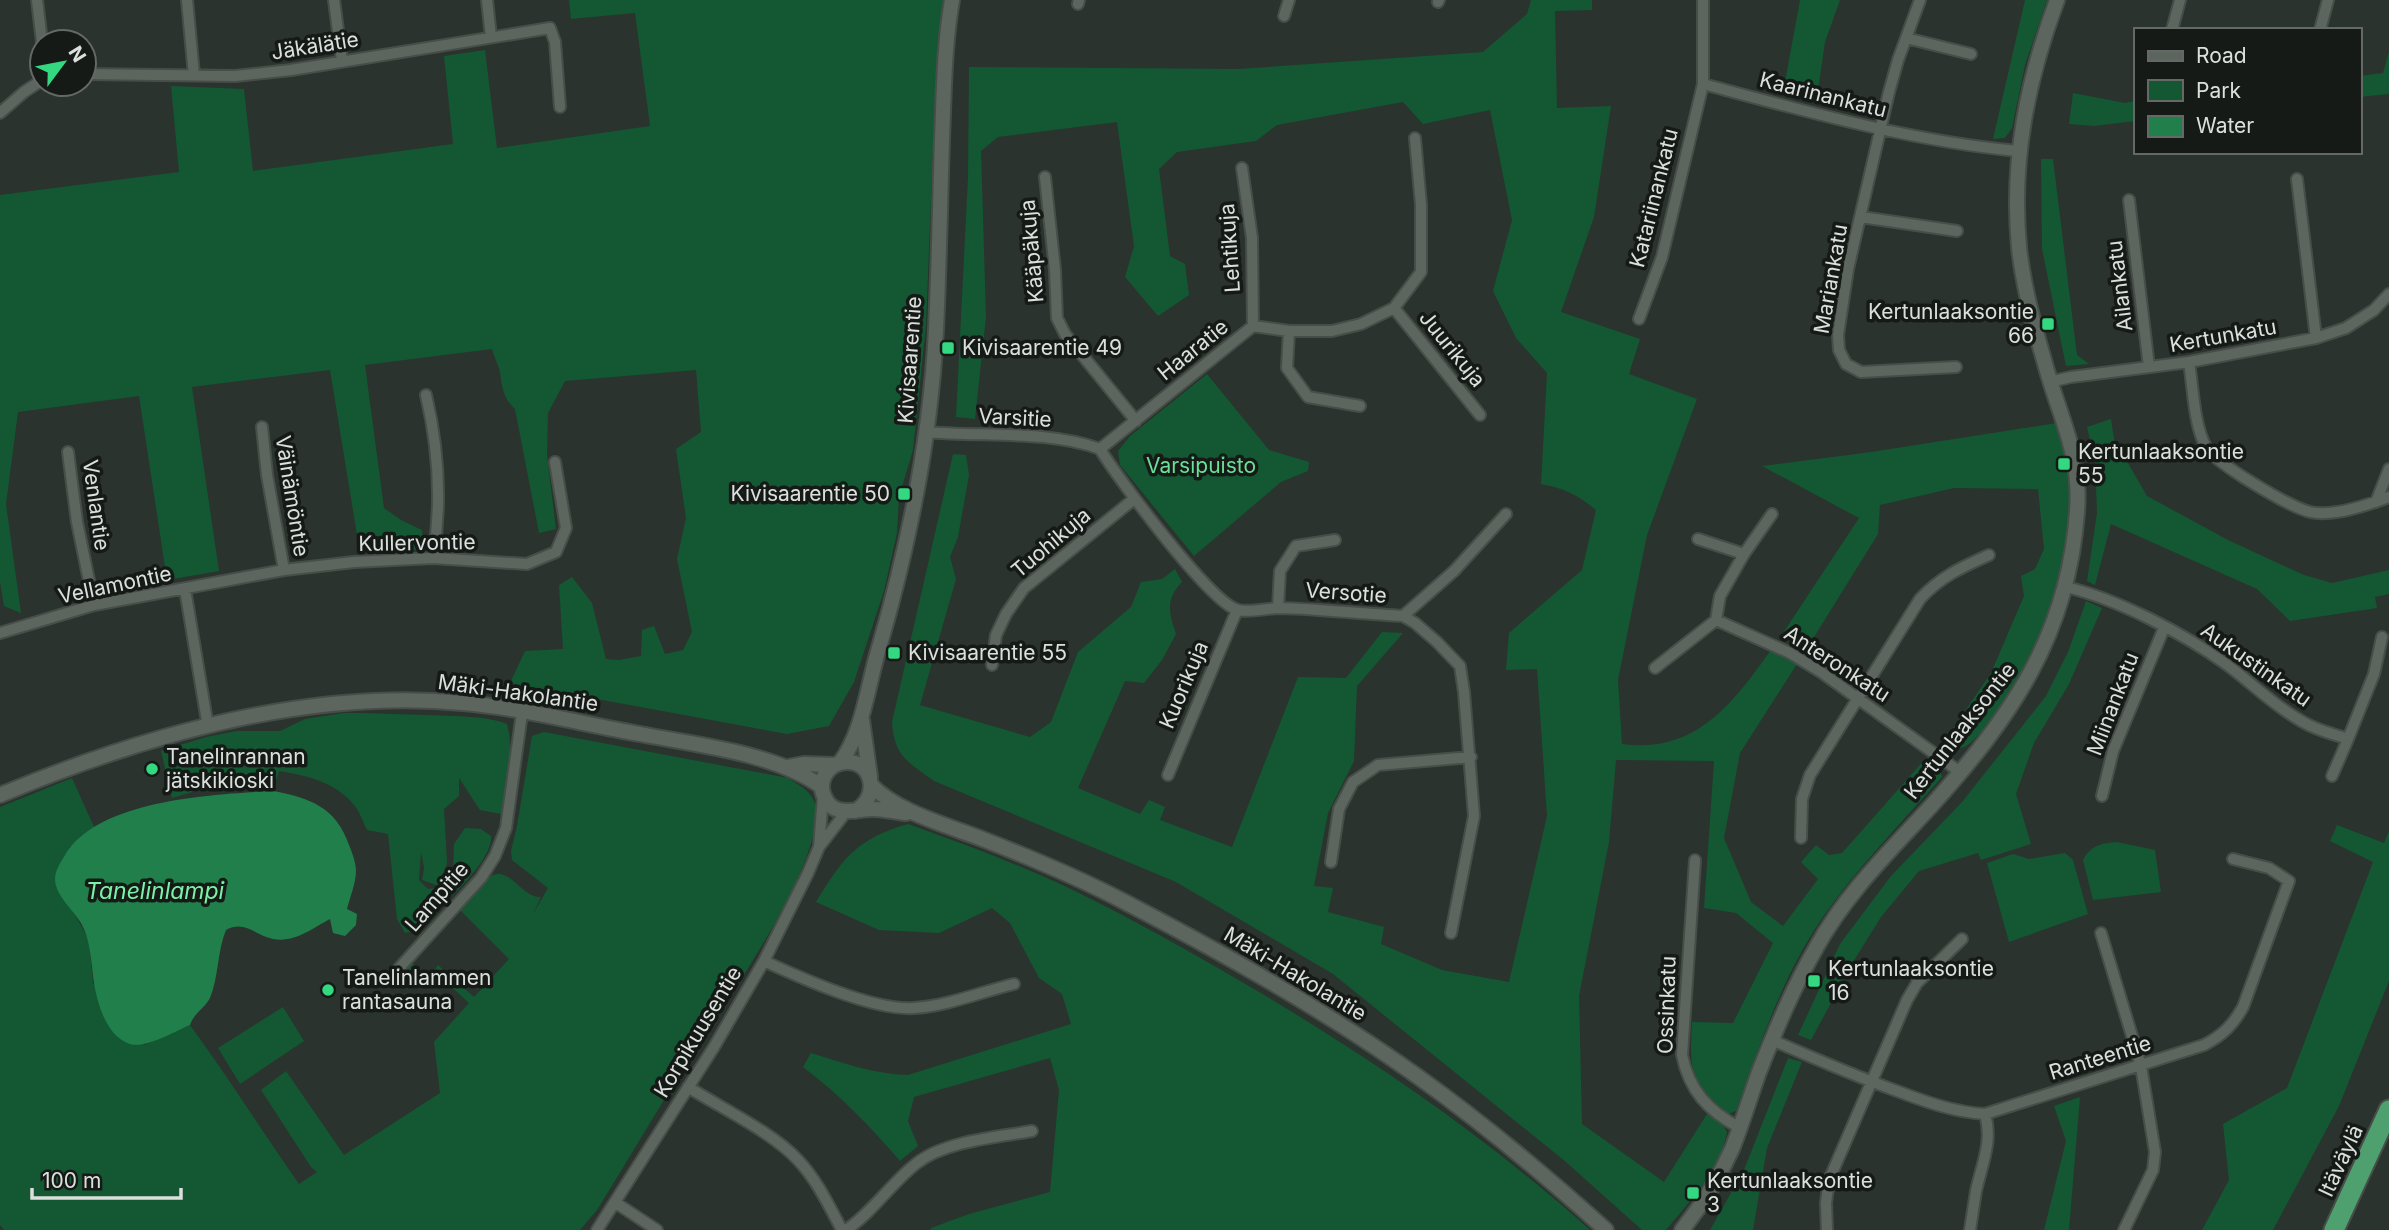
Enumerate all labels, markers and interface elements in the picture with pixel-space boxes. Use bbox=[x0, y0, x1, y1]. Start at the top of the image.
street label: Jäkälätie bbox=[269, 26, 360, 65]
north arrow bbox=[28, 28, 98, 98]
legend bbox=[2134, 28, 2361, 154]
text: N bbox=[63, 42, 91, 66]
text: Road bbox=[2196, 43, 2247, 68]
street label: Kaarinankatu bbox=[1757, 67, 1889, 122]
text: Park bbox=[2196, 78, 2241, 103]
text: Water bbox=[2196, 113, 2254, 138]
street label: Katariinankatu bbox=[1624, 126, 1683, 270]
street label: Kääpäkuja bbox=[1015, 198, 1048, 304]
street label: Lehtikuja bbox=[1214, 203, 1245, 293]
street label: Mariankatu bbox=[1809, 222, 1852, 336]
street label: Ailankatu bbox=[2102, 239, 2137, 333]
street label: Kivisaarentie bbox=[893, 295, 926, 424]
place label: Kertunlaaksontie 66 bbox=[1868, 299, 2034, 348]
street label: Juurikuja bbox=[1414, 305, 1491, 392]
street label: Haaratie bbox=[1153, 314, 1233, 385]
street label: Kertunkatu bbox=[2168, 314, 2278, 357]
marker: Kertunlaaksontie 66 bbox=[2040, 316, 2056, 332]
place label: Kivisaarentie 49 bbox=[962, 335, 1122, 360]
marker: Kivisaarentie 49 bbox=[940, 340, 956, 356]
street label: Varsitie bbox=[978, 403, 1052, 432]
street label: Väinämöntie bbox=[271, 434, 314, 558]
place label: Kertunlaaksontie 55 bbox=[2078, 439, 2244, 488]
park label: Varsipuisto bbox=[1146, 453, 1256, 478]
marker: Kertunlaaksontie 55 bbox=[2056, 456, 2072, 472]
street label: Venlantie bbox=[78, 458, 115, 552]
place label: Kivisaarentie 50 bbox=[731, 481, 890, 506]
marker: Kivisaarentie 50 bbox=[896, 486, 912, 502]
street label: Tuohikuja bbox=[1006, 502, 1095, 583]
street label: Kullervontie bbox=[358, 529, 476, 556]
street label: Vellamontie bbox=[56, 560, 174, 609]
street label: Versotie bbox=[1305, 577, 1388, 608]
street label: Aukustinkatu bbox=[2196, 617, 2316, 712]
street label: Anteronkatu bbox=[1780, 620, 1895, 707]
street label: Kuorikuja bbox=[1154, 637, 1213, 732]
place label: Kivisaarentie 55 bbox=[908, 640, 1067, 665]
marker: Kivisaarentie 55 bbox=[886, 645, 902, 661]
street label: Miinankatu bbox=[2081, 649, 2144, 759]
street label: Kertunlaaksontie bbox=[1899, 658, 2021, 804]
street label: Mäki-Hakolantie bbox=[436, 669, 600, 716]
place label: Tanelinrannan jätskikioski bbox=[165, 744, 306, 793]
marker: Tanelinrannan jätskikioski bbox=[144, 761, 160, 777]
street label: Lampitie bbox=[400, 857, 474, 937]
water label: Tanelinlampi bbox=[86, 877, 225, 905]
street label: Mäki-Hakolantie bbox=[1220, 921, 1371, 1026]
street label: Ossinkatu bbox=[1652, 955, 1681, 1055]
place label: Kertunlaaksontie 16 bbox=[1828, 956, 1994, 1005]
street label: Korpikuusentie bbox=[649, 962, 746, 1102]
place label: Tanelinlammen rantasauna bbox=[342, 965, 491, 1014]
marker: Kertunlaaksontie 16 bbox=[1806, 973, 1822, 989]
marker: Tanelinlammen rantasauna bbox=[320, 982, 336, 998]
street label: Ranteentie bbox=[2046, 1030, 2154, 1085]
street label: Itäväylä bbox=[2313, 1121, 2368, 1201]
scale bar bbox=[32, 1156, 180, 1200]
text: 100 m bbox=[42, 1168, 101, 1193]
place label: Kertunlaaksontie 3 bbox=[1707, 1168, 1873, 1217]
marker: Kertunlaaksontie 3 bbox=[1685, 1185, 1701, 1201]

